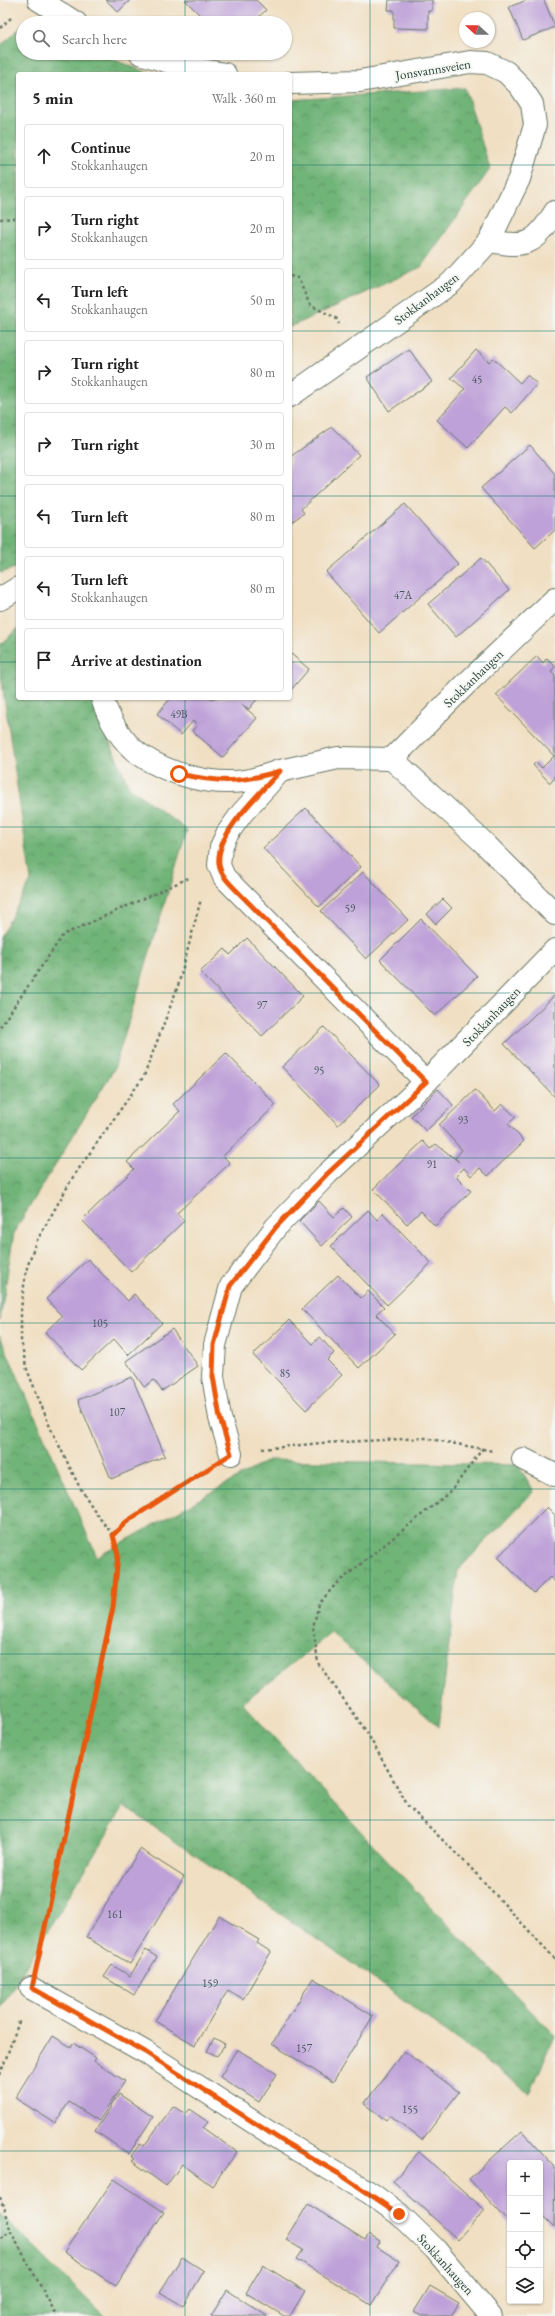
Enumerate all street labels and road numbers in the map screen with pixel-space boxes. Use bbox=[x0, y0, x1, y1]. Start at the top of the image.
street label: Jonsvannsveien bbox=[393, 55, 472, 84]
street label: Stokkanhaugen bbox=[390, 268, 462, 328]
street label: Stokkanhaugen bbox=[440, 645, 507, 711]
street label: Stokkanhaugen bbox=[459, 983, 524, 1050]
street label: Stokkanhaugen bbox=[414, 2230, 478, 2299]

